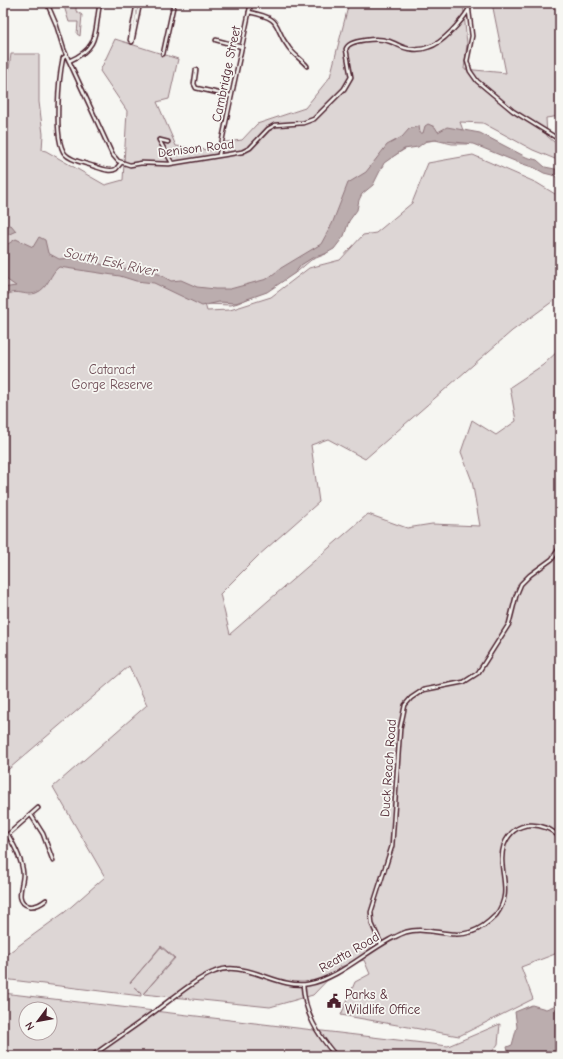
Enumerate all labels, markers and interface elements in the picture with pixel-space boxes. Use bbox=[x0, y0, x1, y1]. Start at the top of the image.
street label: Cambridge Street bbox=[209, 23, 244, 123]
street label: Denison Road bbox=[157, 136, 235, 160]
water label: South Esk River bbox=[63, 244, 161, 280]
park label: Cataract Gorge Reserve bbox=[71, 362, 153, 392]
street label: Duck Reach Road bbox=[377, 719, 399, 817]
street label: Reatta Road bbox=[316, 929, 382, 975]
place label: Parks & Wildlife Office bbox=[345, 987, 421, 1017]
public building icon: Parks & Wildlife Office bbox=[326, 993, 342, 1009]
north arrow bbox=[18, 1001, 58, 1041]
text: N bbox=[23, 1020, 37, 1033]

